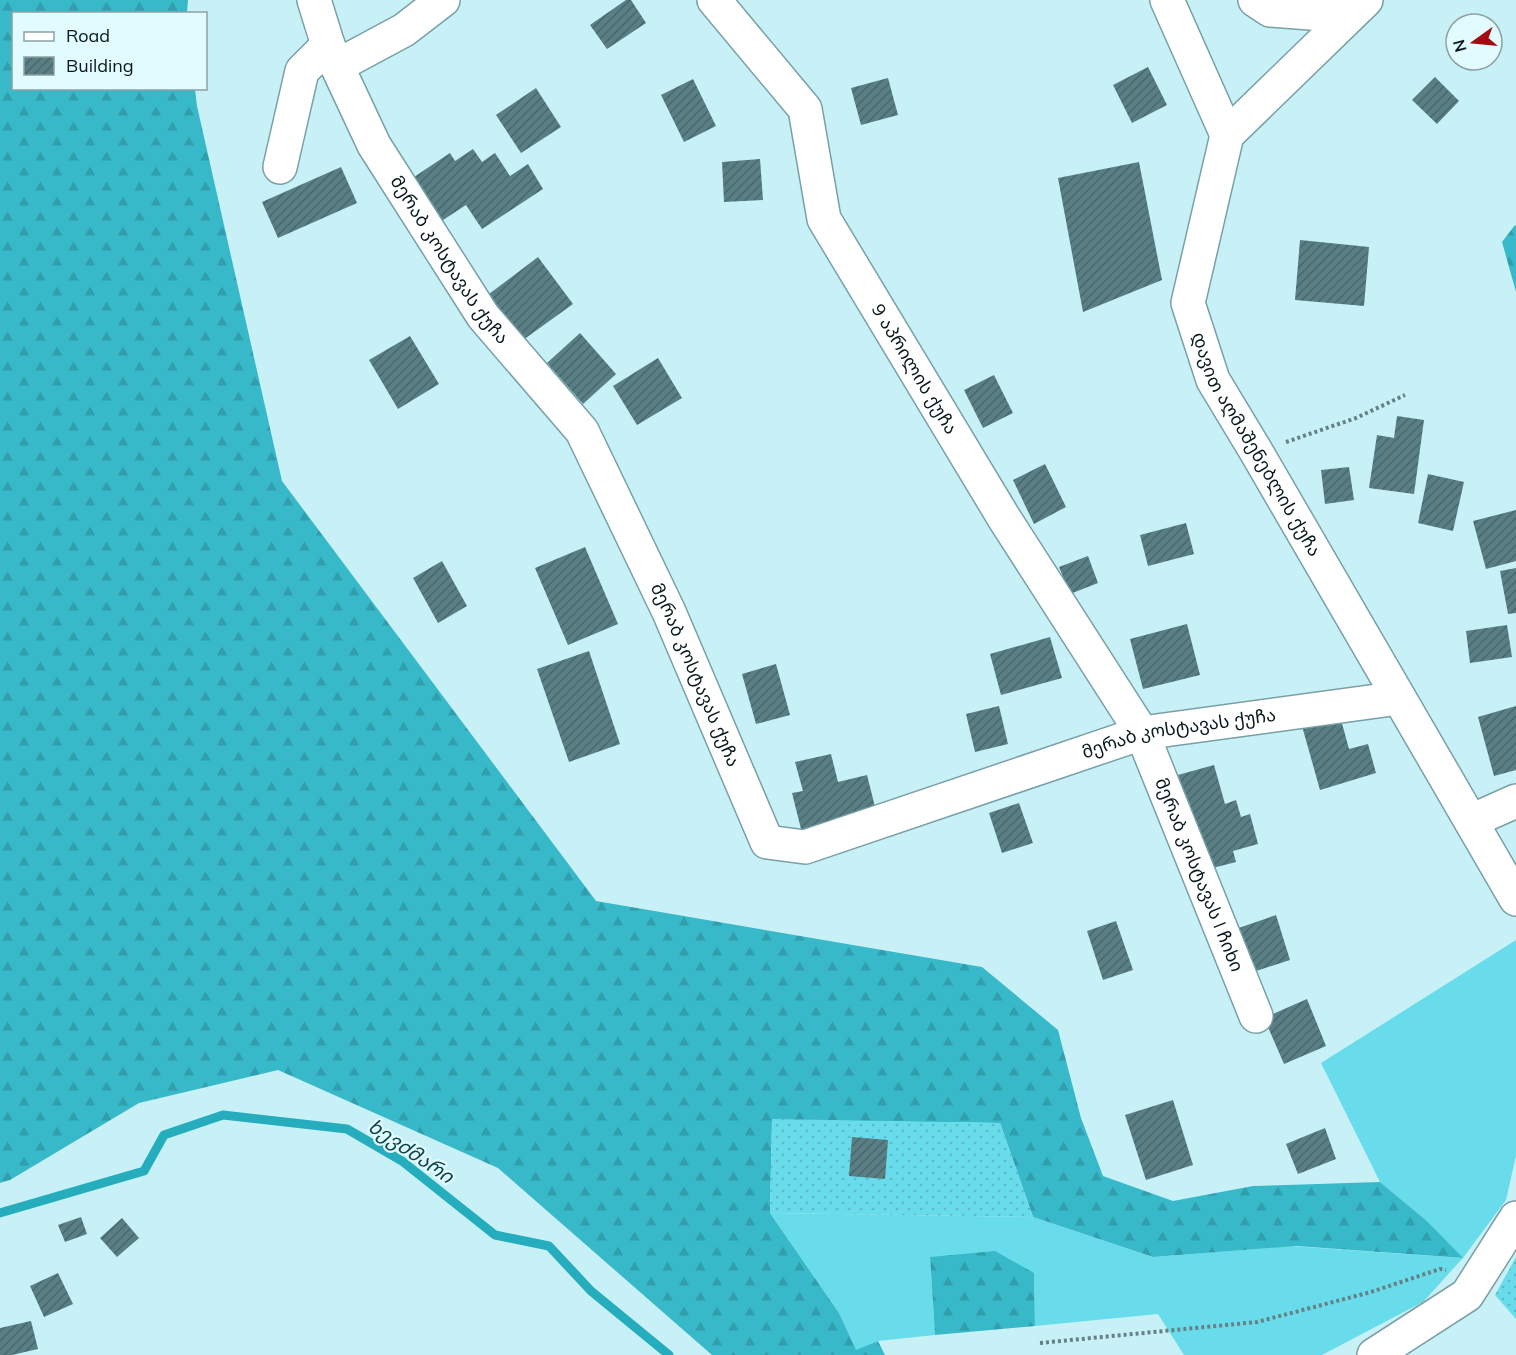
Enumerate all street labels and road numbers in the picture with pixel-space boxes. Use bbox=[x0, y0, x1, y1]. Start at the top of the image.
street label: მერაბ კოსტავას ქუჩა bbox=[386, 171, 514, 349]
street label: 9 აპრილის ქუჩა bbox=[867, 300, 963, 438]
street label: დავით აღმაშენებლის ქუჩა bbox=[1187, 329, 1327, 560]
street label: მერაბ კოსტავას ქუჩა bbox=[646, 579, 745, 770]
street label: მერაბ კოსტავას ქუჩა bbox=[1079, 703, 1277, 764]
street label: მერაბ კოსტავას I ჩიხი bbox=[1150, 774, 1249, 975]

